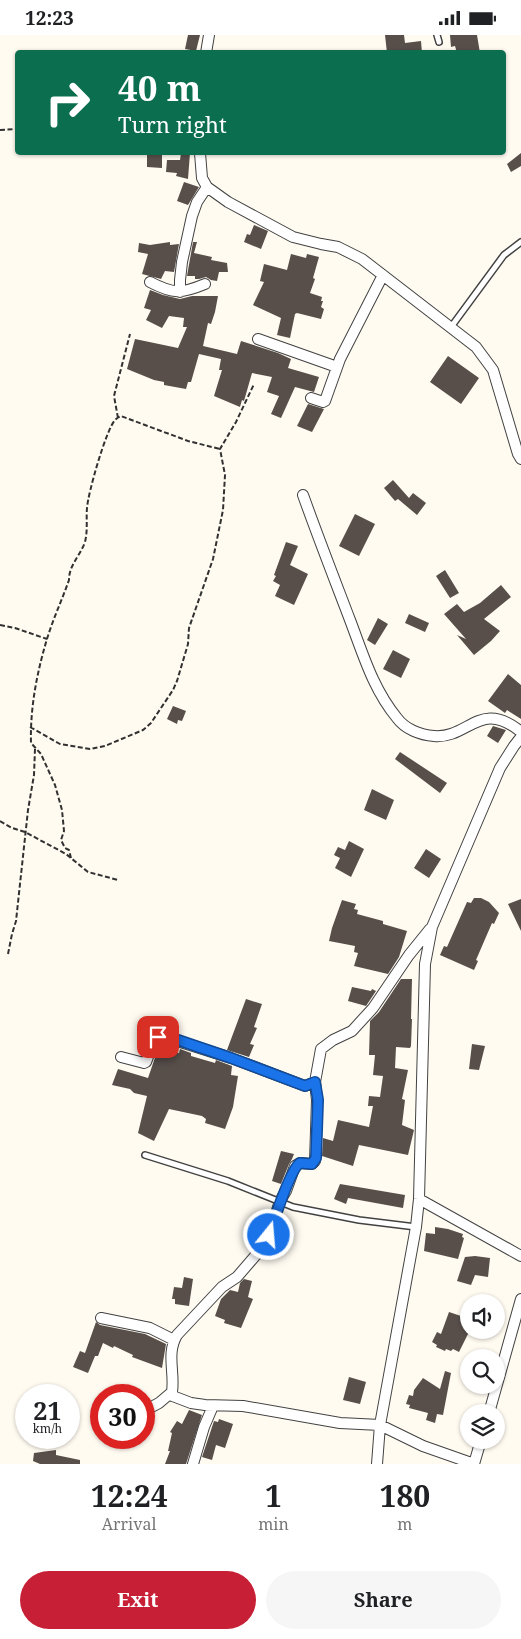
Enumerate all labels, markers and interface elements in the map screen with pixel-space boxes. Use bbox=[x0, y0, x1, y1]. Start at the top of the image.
text: 12:23 bbox=[25, 5, 74, 31]
text: 40 m bbox=[118, 64, 201, 111]
icon: right bbox=[35, 70, 100, 135]
text: Turn right bbox=[118, 109, 227, 139]
pin bbox=[137, 1016, 179, 1058]
icon: arrive bbox=[144, 1023, 172, 1051]
position arrow bbox=[242, 1208, 294, 1260]
map controls bbox=[460, 1294, 505, 1449]
button: sound bbox=[460, 1294, 505, 1339]
button: search bbox=[460, 1349, 505, 1394]
speed limit sign: 30 bbox=[90, 1384, 155, 1449]
text: 21 bbox=[33, 1393, 62, 1427]
button: layers bbox=[460, 1404, 505, 1449]
text: km/h bbox=[33, 1420, 62, 1437]
text: 12:24 bbox=[91, 1475, 168, 1516]
text: 1 bbox=[265, 1475, 282, 1516]
text: 180 bbox=[379, 1475, 430, 1516]
text: Arrival bbox=[102, 1513, 156, 1535]
text: min bbox=[258, 1513, 289, 1535]
text: m bbox=[397, 1513, 412, 1535]
button: Exit bbox=[20, 1571, 256, 1629]
button: Share bbox=[266, 1571, 501, 1629]

